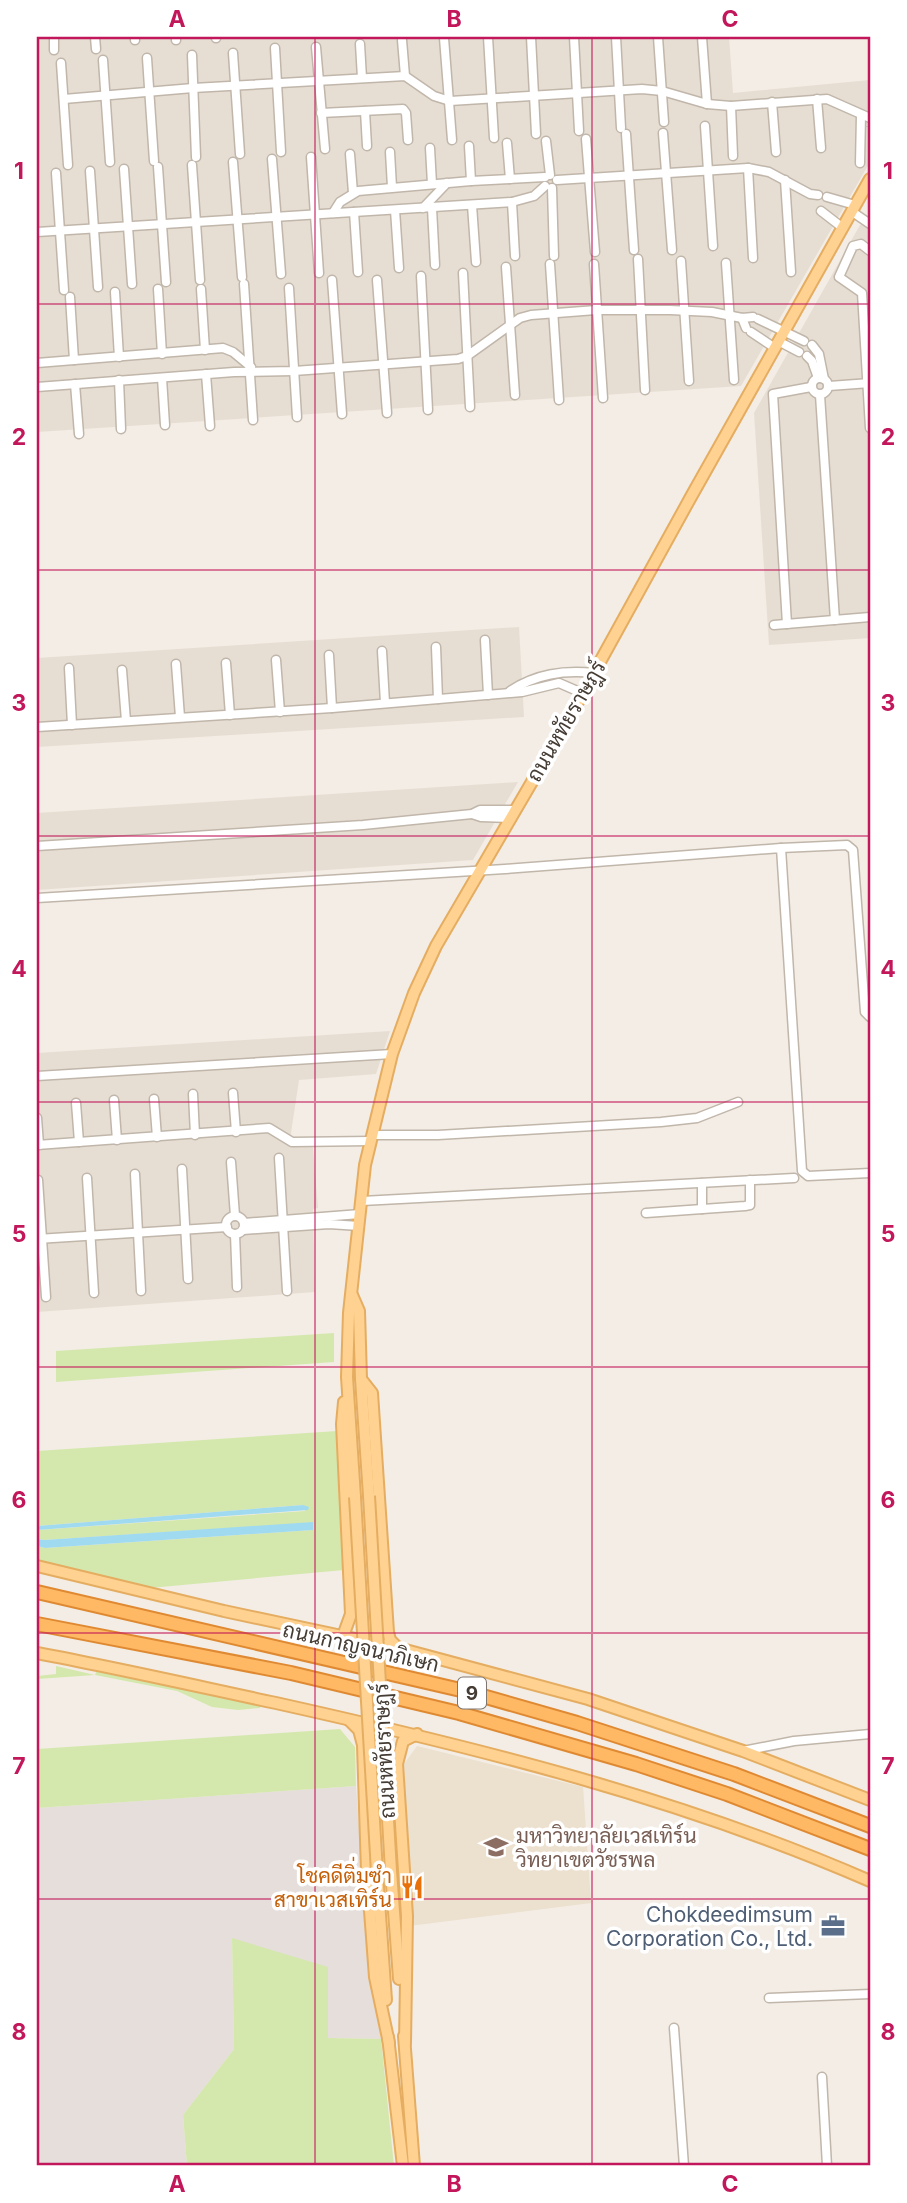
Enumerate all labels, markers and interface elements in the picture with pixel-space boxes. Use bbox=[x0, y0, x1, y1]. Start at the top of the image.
text: A bbox=[168, 5, 186, 33]
text: B bbox=[446, 5, 462, 33]
text: C bbox=[721, 5, 739, 33]
text: 1 bbox=[14, 157, 24, 185]
text: 1 bbox=[883, 157, 893, 185]
text: 2 bbox=[12, 423, 26, 451]
text: 2 bbox=[881, 423, 895, 451]
street label: ถนนหทัยราษฎร์ bbox=[520, 655, 612, 787]
text: 3 bbox=[12, 689, 26, 717]
text: 3 bbox=[881, 689, 895, 717]
text: 4 bbox=[11, 955, 27, 983]
text: 4 bbox=[880, 955, 896, 983]
text: 5 bbox=[12, 1220, 26, 1248]
text: 5 bbox=[881, 1220, 895, 1248]
text: 6 bbox=[12, 1486, 26, 1514]
text: 6 bbox=[881, 1486, 895, 1514]
street label: ถนนกาญจนาภิเษก bbox=[280, 1617, 442, 1677]
road number: 9 bbox=[458, 1678, 486, 1708]
street label: ถนนหทัยราษฎร์ bbox=[367, 1682, 402, 1819]
text: 7 bbox=[12, 1752, 26, 1780]
text: 7 bbox=[881, 1752, 895, 1780]
place label: มหาวิทยาลัยเวสเทิร์น วิทยาเขตวัชรพล bbox=[516, 1822, 697, 1872]
school or university icon: มหาวิทยาลัยเวสเทิร์น วิทยาเขตวัชรพล bbox=[482, 1833, 510, 1861]
place label: โชคดีติ่มซำ สาขาเวสเทิร์น bbox=[274, 1856, 392, 1912]
restaurant icon: โชคดีติ่มซำ สาขาเวสเทิร์น bbox=[398, 1873, 426, 1901]
place label: Chokdeedimsum Corporation Co., Ltd. bbox=[606, 1902, 813, 1951]
office icon: Chokdeedimsum Corporation Co., Ltd. bbox=[819, 1912, 847, 1940]
text: 8 bbox=[12, 2018, 26, 2046]
text: 8 bbox=[881, 2018, 895, 2046]
text: A bbox=[168, 2170, 186, 2198]
text: B bbox=[446, 2170, 462, 2198]
text: C bbox=[721, 2170, 739, 2198]

